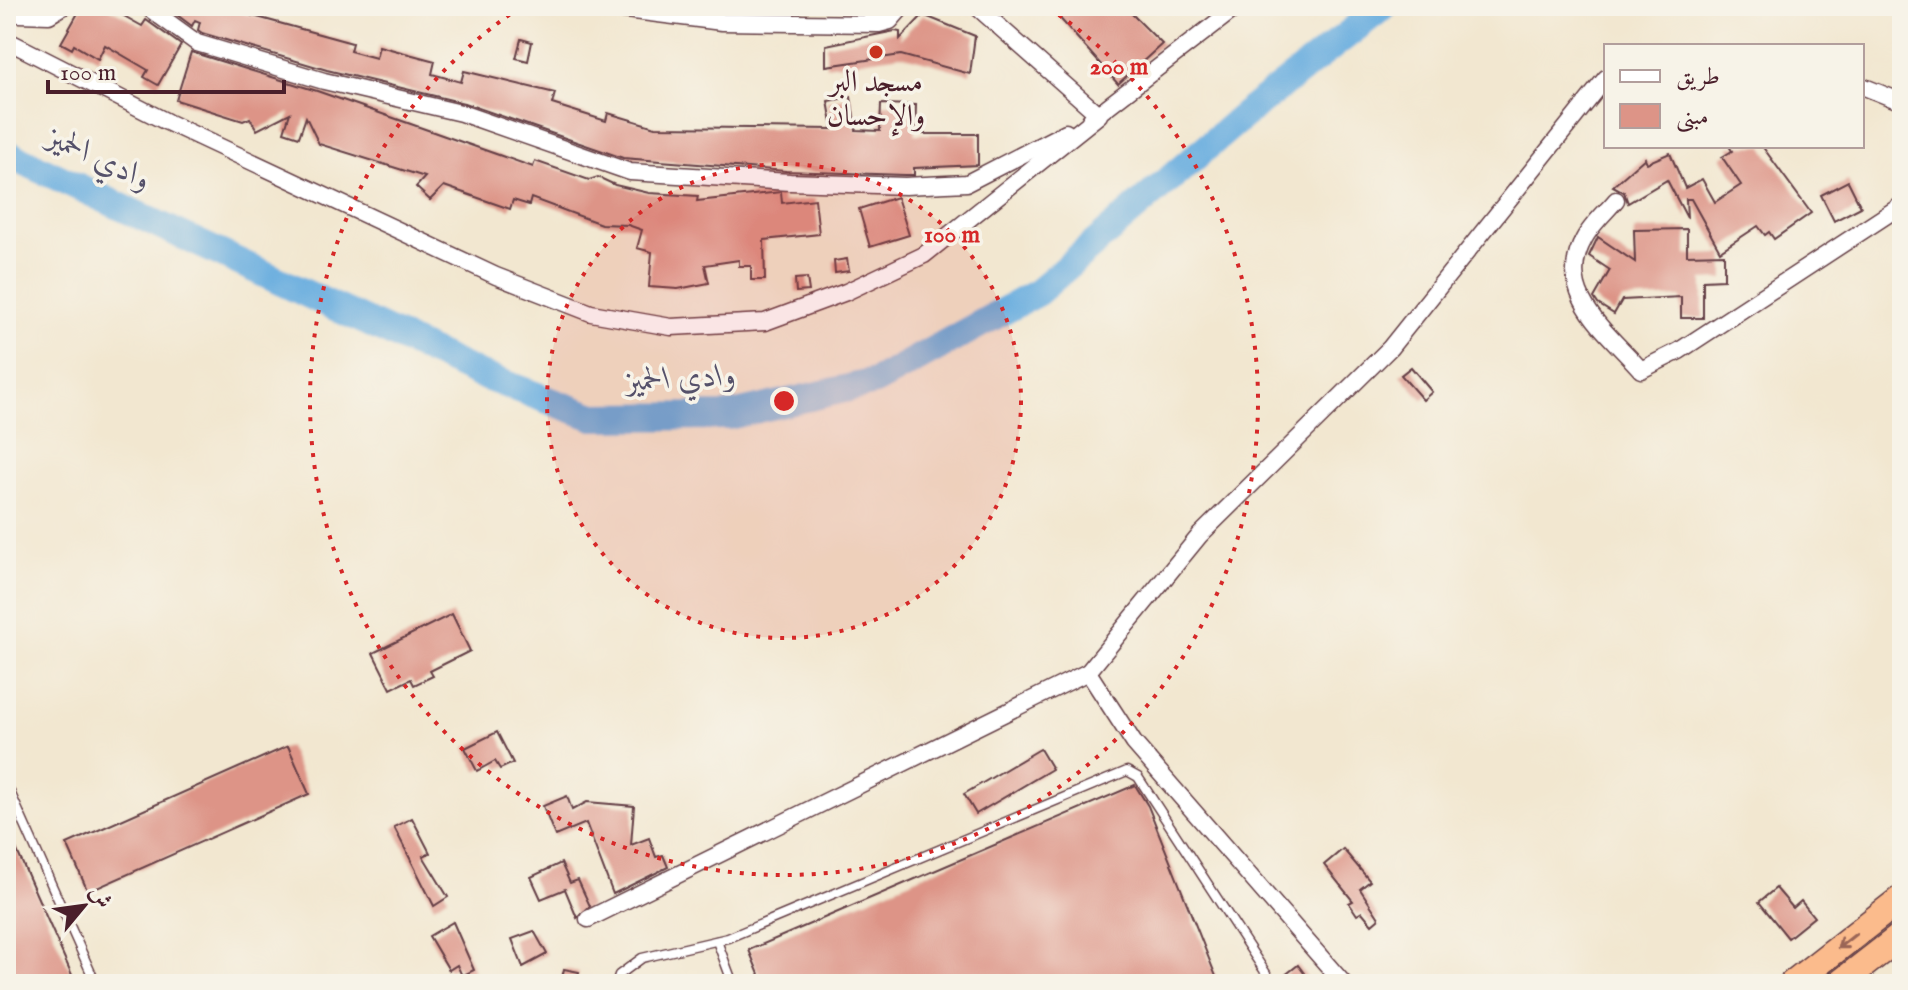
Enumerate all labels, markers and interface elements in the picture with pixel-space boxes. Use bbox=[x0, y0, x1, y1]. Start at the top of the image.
marker: مسجد البر والإحسان bbox=[867, 43, 885, 61]
scale bar bbox=[48, 44, 284, 94]
legend bbox=[1604, 44, 1864, 148]
text: 200 m bbox=[1090, 52, 1149, 83]
text: 100 m bbox=[60, 58, 116, 89]
text: طريق bbox=[1676, 62, 1720, 93]
place label: مسجد البر والإحسان bbox=[826, 64, 925, 137]
text: مبنى bbox=[1676, 102, 1709, 133]
water label: وادي الحميز bbox=[38, 116, 158, 203]
text: 100 m bbox=[924, 220, 981, 251]
water label: وادي الحميز bbox=[623, 356, 737, 404]
centre of rings bbox=[770, 387, 798, 415]
north arrow bbox=[44, 866, 124, 946]
text: ش bbox=[82, 881, 117, 914]
one-way arrow bbox=[1837, 932, 1858, 950]

